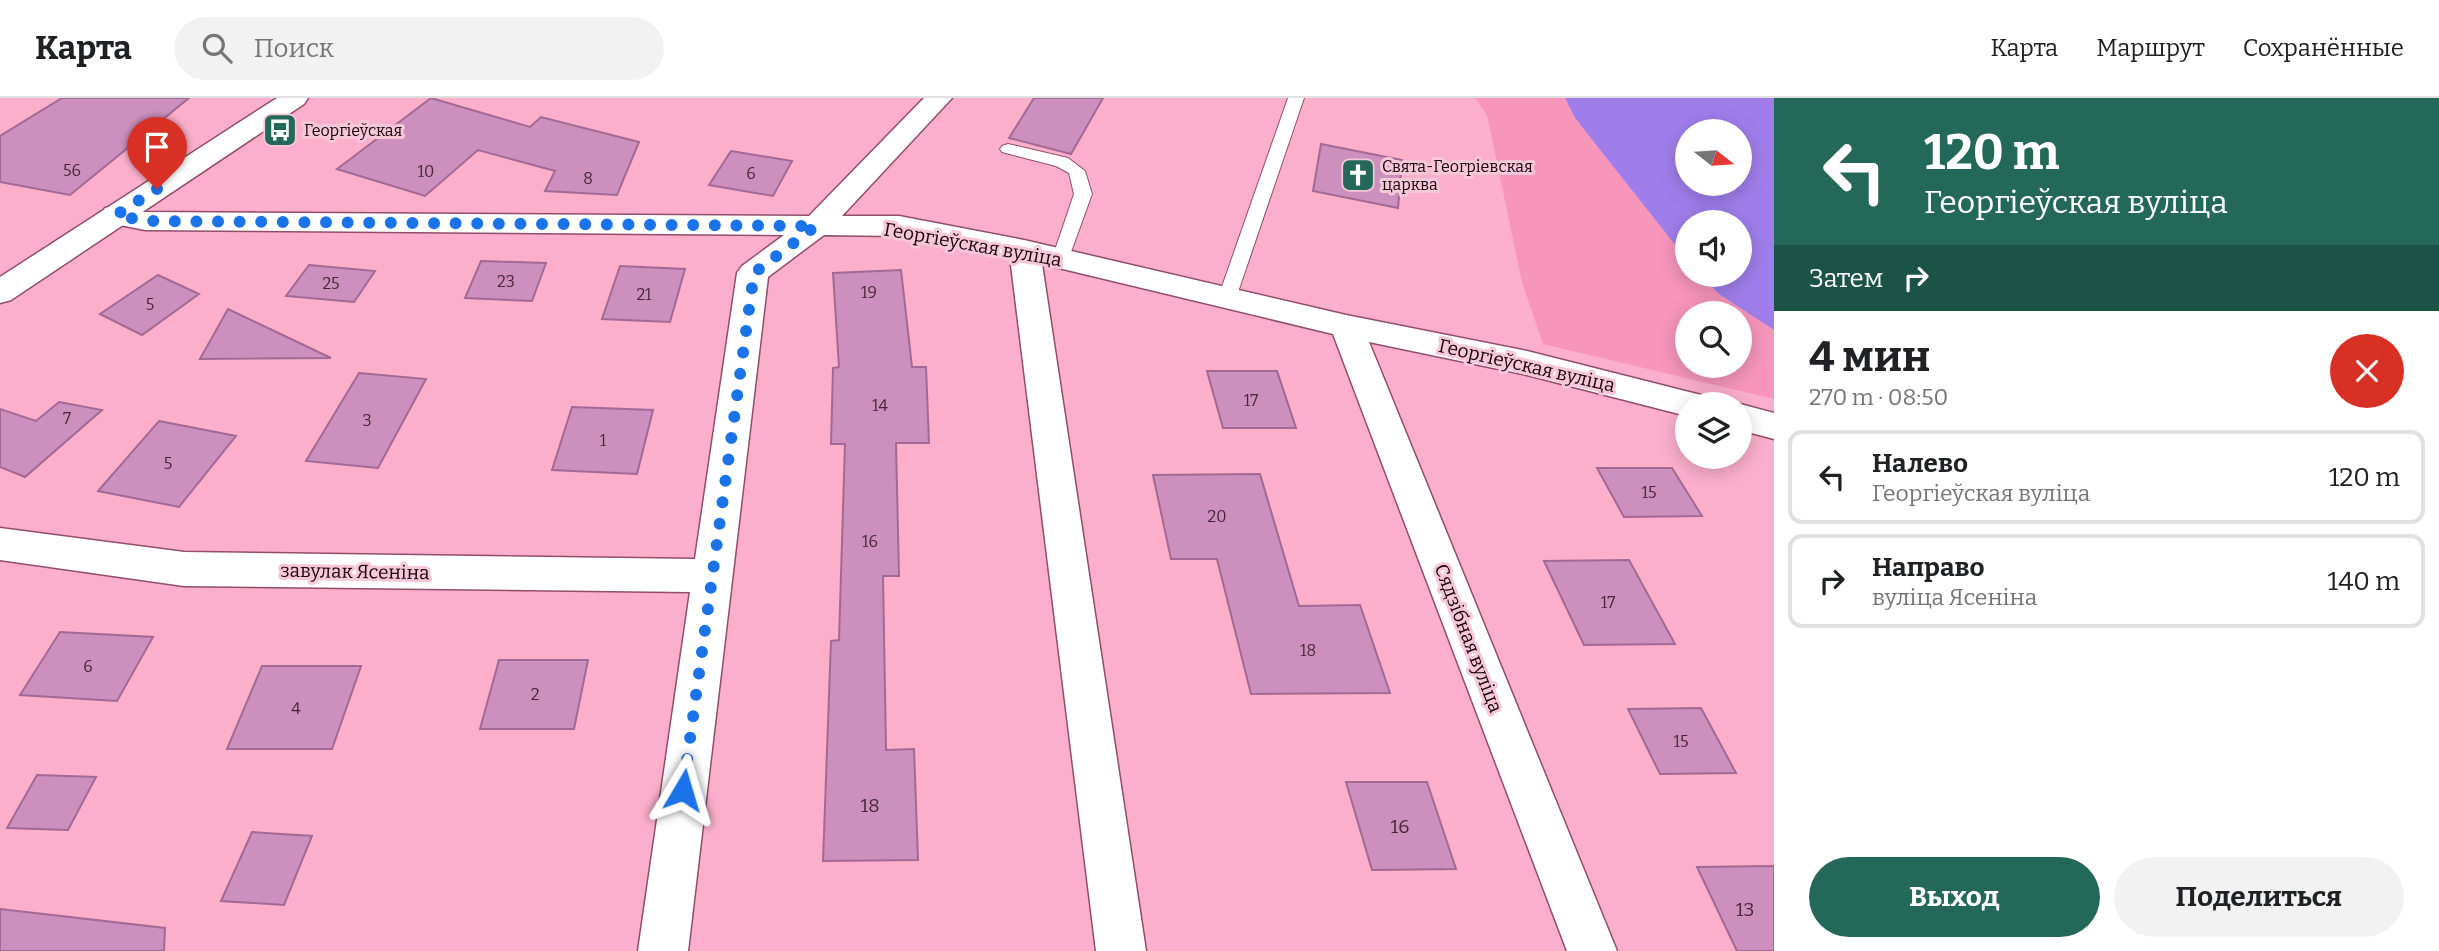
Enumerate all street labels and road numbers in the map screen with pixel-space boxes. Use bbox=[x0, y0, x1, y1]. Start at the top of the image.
street label: Георгіеўская вуліца bbox=[882, 218, 1064, 272]
street label: Георгіеўская вуліца bbox=[1436, 334, 1618, 397]
street label: завулак Ясеніна bbox=[280, 559, 430, 584]
street label: Сядзібная вуліца bbox=[1430, 561, 1508, 716]

